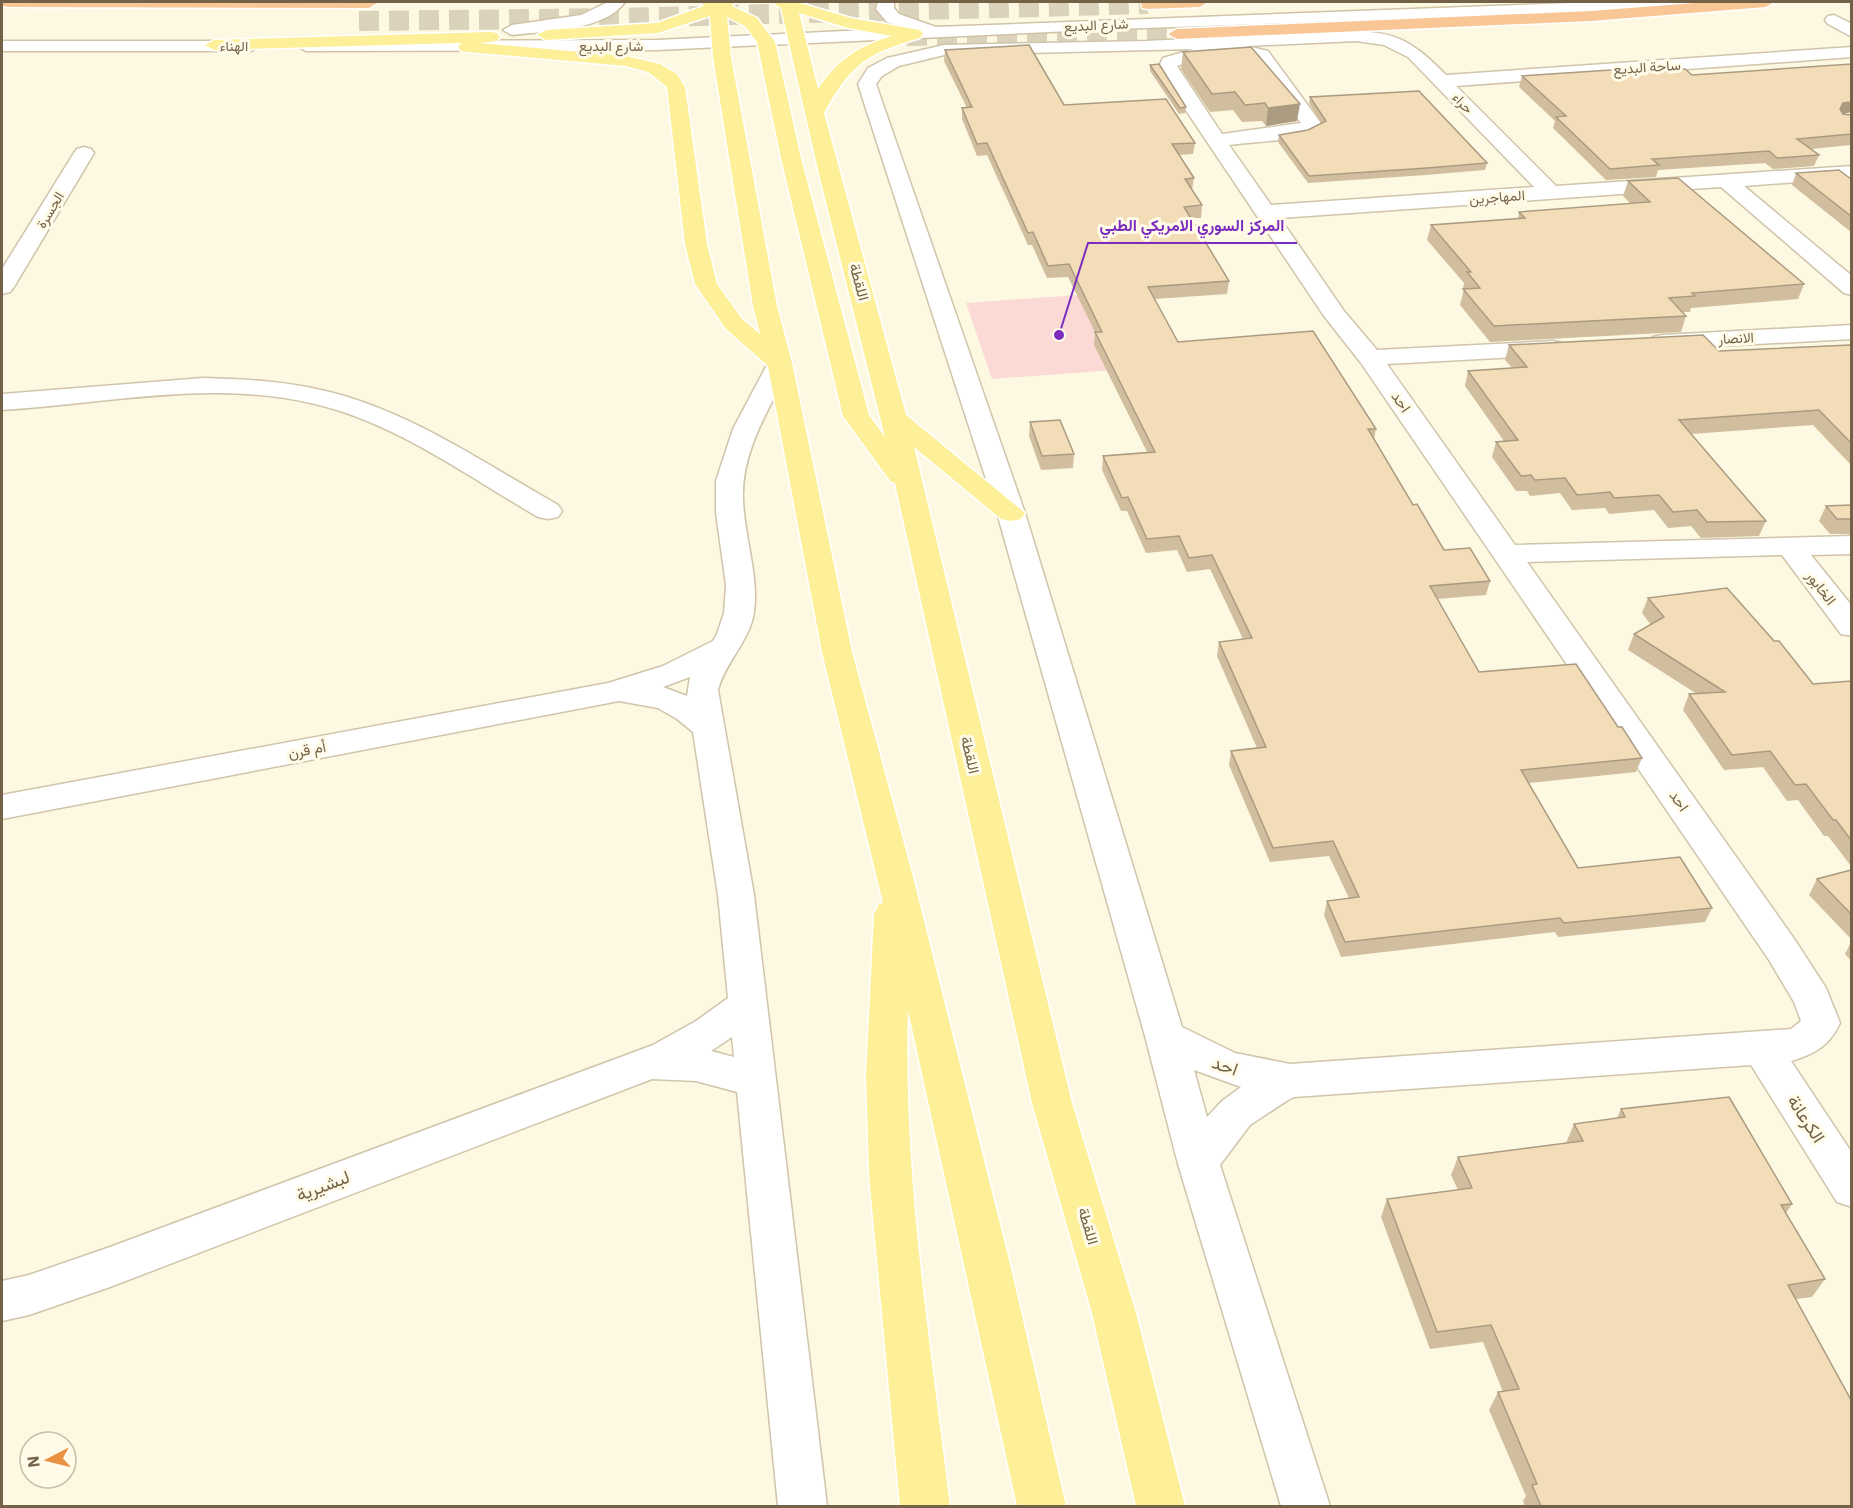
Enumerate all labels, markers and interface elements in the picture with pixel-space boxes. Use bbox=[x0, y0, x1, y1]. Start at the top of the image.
street label: شارع البديع bbox=[1063, 14, 1129, 38]
street label: الهناء bbox=[220, 37, 248, 55]
street label: شارع البديع bbox=[579, 37, 643, 57]
street label: ساحة البديع bbox=[1613, 56, 1682, 80]
street label: حراء bbox=[1449, 89, 1477, 117]
street label: المهاجرين bbox=[1469, 186, 1525, 208]
street label: الجسرة bbox=[32, 188, 68, 232]
callout: المركز السوري الامريكي الطبي bbox=[1088, 209, 1297, 243]
text: المركز السوري الامريكي الطبي bbox=[1100, 215, 1284, 239]
street label: اللقطة bbox=[845, 261, 874, 303]
street label: الانصار bbox=[1717, 328, 1754, 348]
street label: احد bbox=[1387, 387, 1415, 416]
street label: الخابور bbox=[1802, 566, 1840, 609]
street label: اللقطة bbox=[957, 734, 984, 776]
street label: أم قرن bbox=[286, 736, 328, 763]
street label: احد bbox=[1665, 786, 1693, 815]
street label: احد bbox=[1209, 1050, 1241, 1081]
street label: الكرعانة bbox=[1782, 1090, 1830, 1147]
street label: لبشيرية bbox=[293, 1165, 353, 1206]
street label: اللقطة bbox=[1074, 1205, 1103, 1247]
north arrow bbox=[18, 1430, 78, 1490]
text: N bbox=[22, 1455, 44, 1469]

